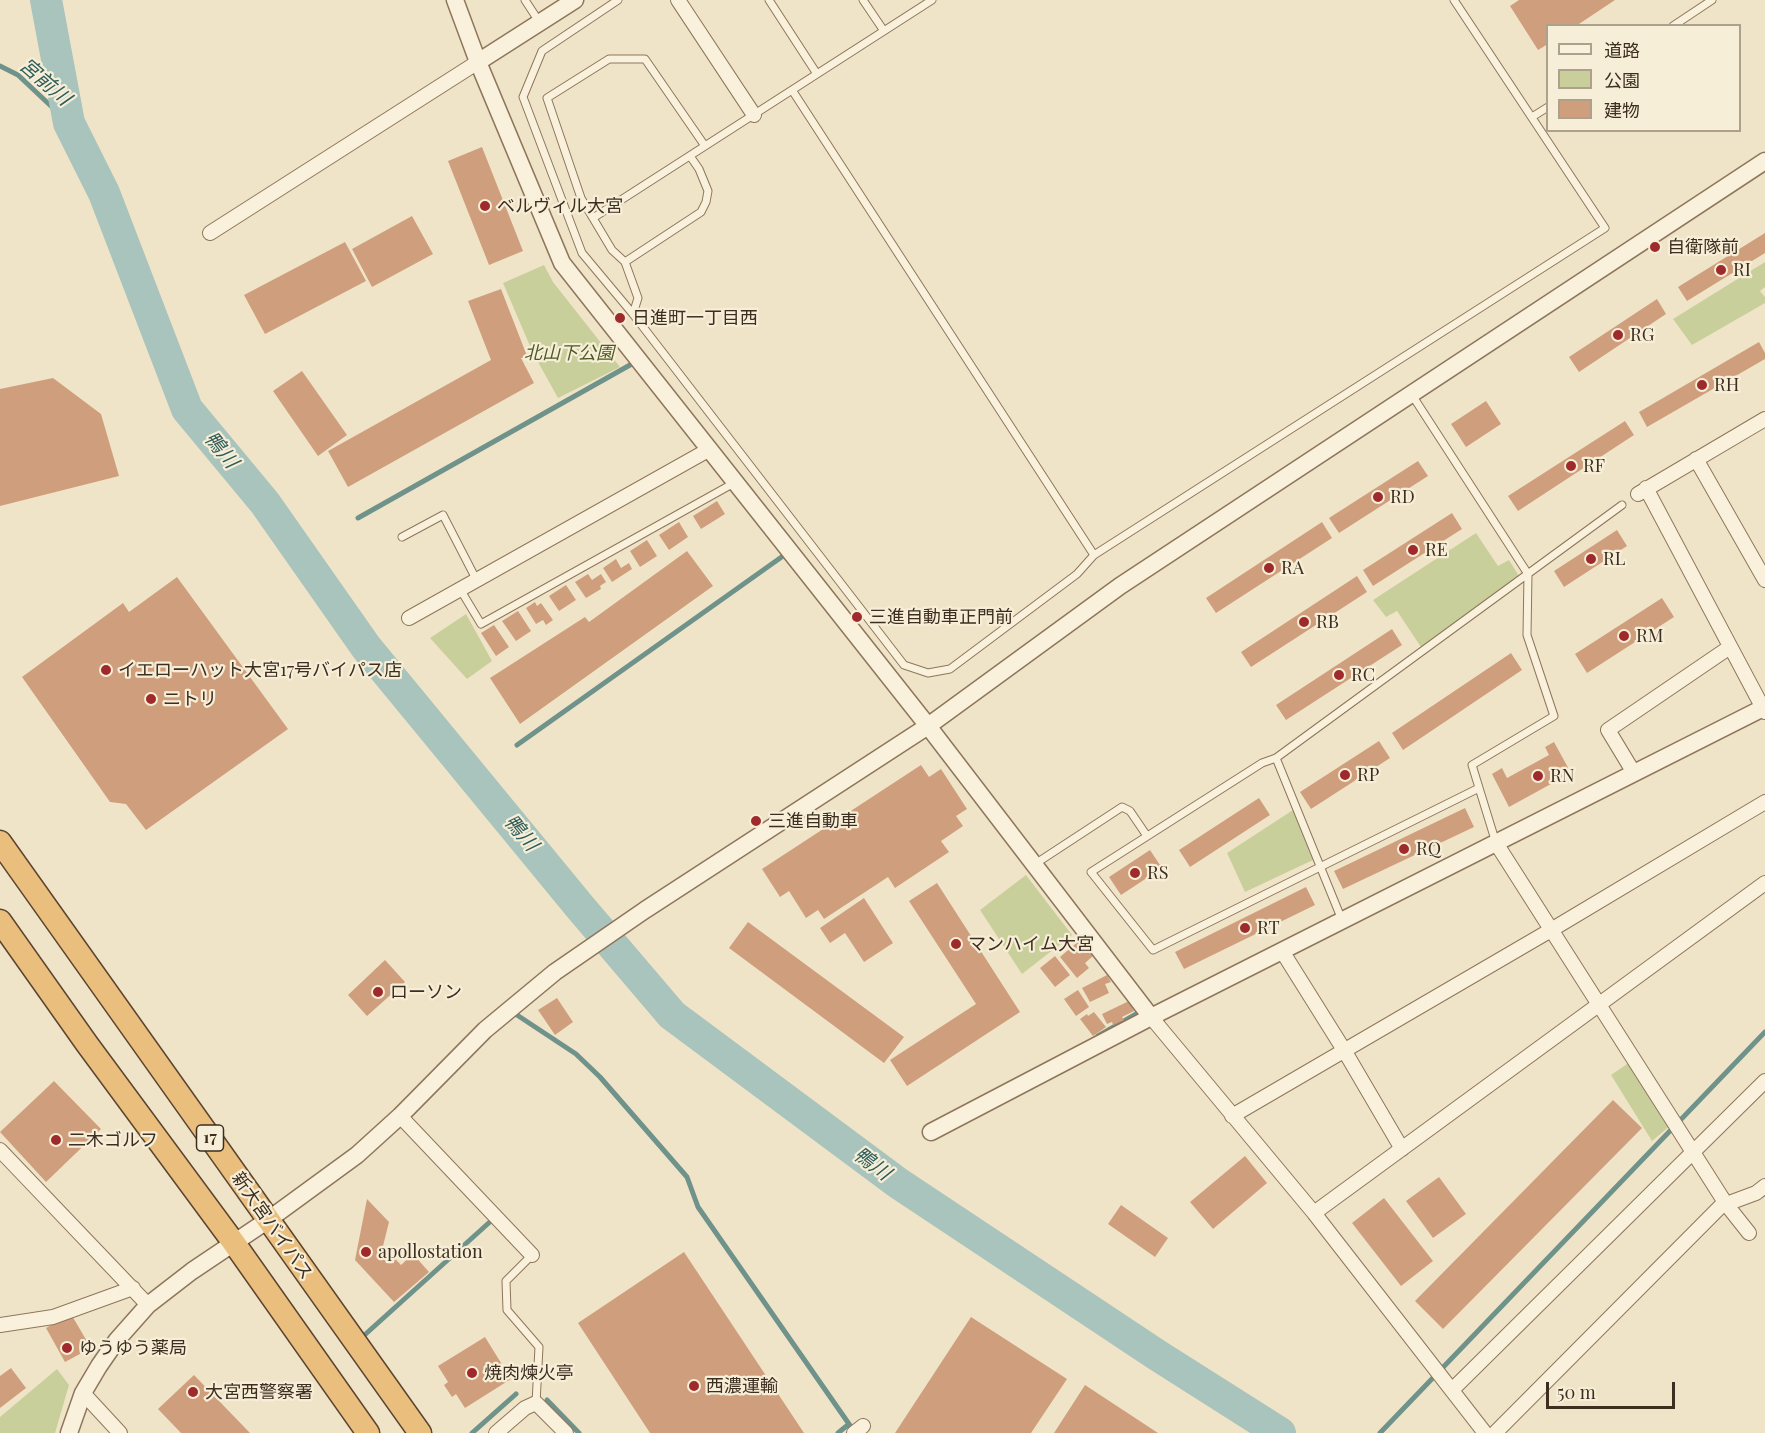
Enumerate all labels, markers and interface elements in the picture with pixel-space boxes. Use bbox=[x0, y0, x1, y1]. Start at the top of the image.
legend bbox=[1546, 24, 1741, 132]
text: 道路 bbox=[1604, 38, 1640, 62]
water label: 宮前川 bbox=[14, 53, 76, 111]
text: 公園 bbox=[1604, 68, 1640, 92]
text: 建物 bbox=[1604, 98, 1640, 122]
place label: ベルヴィル大宮 bbox=[497, 195, 623, 217]
marker: ベルヴィル大宮 bbox=[478, 199, 492, 213]
place label: 自衛隊前 bbox=[1667, 236, 1739, 258]
marker: 自衛隊前 bbox=[1648, 240, 1662, 254]
place label: RI bbox=[1733, 259, 1751, 281]
marker: RI bbox=[1714, 263, 1728, 277]
place label: 日進町一丁目西 bbox=[632, 307, 758, 329]
marker: 日進町一丁目西 bbox=[613, 311, 627, 325]
place label: RG bbox=[1630, 324, 1654, 346]
marker: RG bbox=[1611, 328, 1625, 342]
park label: 北山下公園 bbox=[524, 342, 614, 364]
place label: RH bbox=[1714, 374, 1739, 396]
marker: RH bbox=[1695, 378, 1709, 392]
water label: 鴨川 bbox=[199, 427, 243, 473]
place label: RF bbox=[1583, 455, 1605, 477]
marker: RF bbox=[1564, 459, 1578, 473]
place label: RD bbox=[1390, 486, 1415, 508]
marker: RD bbox=[1371, 490, 1385, 504]
place label: RE bbox=[1425, 539, 1448, 561]
marker: RE bbox=[1406, 543, 1420, 557]
place label: RL bbox=[1603, 548, 1625, 570]
marker: RL bbox=[1584, 552, 1598, 566]
place label: RA bbox=[1281, 557, 1304, 579]
marker: RA bbox=[1262, 561, 1276, 575]
place label: 三進自動車正門前 bbox=[869, 606, 1013, 628]
marker: 三進自動車正門前 bbox=[850, 610, 864, 624]
place label: RB bbox=[1316, 611, 1339, 633]
marker: RB bbox=[1297, 615, 1311, 629]
place label: RM bbox=[1636, 625, 1663, 647]
marker: RM bbox=[1617, 629, 1631, 643]
place label: イエローハット大宮17号バイパス店 bbox=[118, 659, 402, 681]
marker: イエローハット大宮17号バイパス店 bbox=[99, 663, 113, 677]
place label: RC bbox=[1351, 664, 1375, 686]
marker: RC bbox=[1332, 668, 1346, 682]
place label: ニトリ bbox=[163, 688, 217, 710]
marker: ニトリ bbox=[144, 692, 158, 706]
place label: RP bbox=[1357, 764, 1379, 786]
place label: RN bbox=[1550, 765, 1574, 787]
marker: RP bbox=[1338, 768, 1352, 782]
marker: RN bbox=[1531, 769, 1545, 783]
water label: 鴨川 bbox=[499, 810, 543, 856]
place label: 三進自動車 bbox=[768, 810, 858, 832]
marker: 三進自動車 bbox=[749, 814, 763, 828]
place label: RQ bbox=[1416, 838, 1441, 860]
marker: RQ bbox=[1397, 842, 1411, 856]
place label: RS bbox=[1147, 862, 1168, 884]
marker: RS bbox=[1128, 866, 1142, 880]
place label: RT bbox=[1257, 917, 1280, 939]
marker: RT bbox=[1238, 921, 1252, 935]
place label: マンハイム大宮 bbox=[968, 933, 1094, 955]
marker: マンハイム大宮 bbox=[949, 937, 963, 951]
place label: ローソン bbox=[390, 981, 462, 1003]
marker: ローソン bbox=[371, 985, 385, 999]
road number: 17 bbox=[196, 1125, 224, 1151]
place label: 二木ゴルフ bbox=[68, 1129, 158, 1151]
marker: 二木ゴルフ bbox=[49, 1133, 63, 1147]
water label: 鴨川 bbox=[849, 1142, 895, 1186]
street label: 新大宮バイパス bbox=[227, 1168, 317, 1284]
place label: apollostation bbox=[378, 1241, 483, 1263]
marker: apollostation bbox=[359, 1245, 373, 1259]
place label: ゆうゆう薬局 bbox=[79, 1337, 187, 1359]
marker: ゆうゆう薬局 bbox=[60, 1341, 74, 1355]
place label: 焼肉煉火亭 bbox=[484, 1362, 574, 1384]
marker: 焼肉煉火亭 bbox=[465, 1366, 479, 1380]
scale bar bbox=[1549, 1370, 1678, 1408]
place label: 西濃運輸 bbox=[706, 1375, 778, 1397]
marker: 西濃運輸 bbox=[687, 1379, 701, 1393]
text: 50 m bbox=[1557, 1380, 1596, 1404]
place label: 大宮西警察署 bbox=[205, 1381, 313, 1403]
marker: 大宮西警察署 bbox=[186, 1385, 200, 1399]

